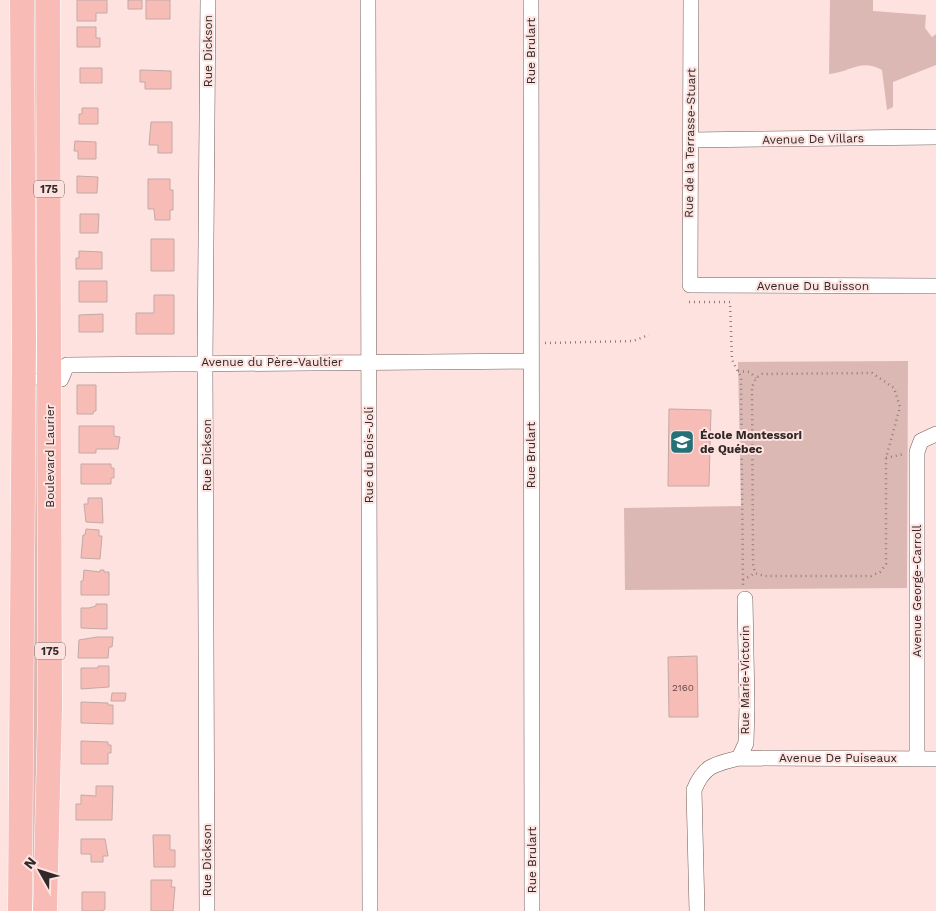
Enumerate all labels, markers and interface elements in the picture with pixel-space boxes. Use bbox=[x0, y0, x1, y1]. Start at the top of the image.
street label: Rue Dickson bbox=[201, 15, 215, 87]
street label: Rue Brulart bbox=[524, 18, 538, 84]
street label: Rue de la Terrasse-Stuart bbox=[682, 68, 698, 218]
street label: Avenue De Villars bbox=[762, 131, 864, 147]
road number: 175 bbox=[34, 180, 64, 198]
street label: Avenue Du Buisson bbox=[757, 279, 869, 293]
street label: Avenue du Père-Vaultier bbox=[201, 355, 343, 369]
street label: Boulevard Laurier bbox=[43, 404, 57, 508]
street label: Rue du Bois-Joli bbox=[362, 407, 376, 503]
street label: Rue Dickson bbox=[200, 419, 214, 491]
street label: Rue Brulart bbox=[524, 422, 538, 488]
place label: École Montessori de Québec bbox=[700, 428, 802, 456]
school or university icon: École Montessori de Québec bbox=[669, 429, 695, 455]
street label: Avenue George-Carroll bbox=[910, 524, 924, 657]
street label: Rue Marie-Victorin bbox=[738, 625, 752, 735]
road number: 175 bbox=[35, 642, 65, 659]
house number: 2160 bbox=[672, 682, 694, 693]
street label: Avenue De Puiseaux bbox=[779, 751, 897, 765]
street label: Rue Dickson bbox=[200, 824, 214, 896]
street label: Rue Brulart bbox=[525, 827, 539, 893]
north arrow bbox=[15, 846, 65, 896]
text: N bbox=[20, 854, 39, 872]

